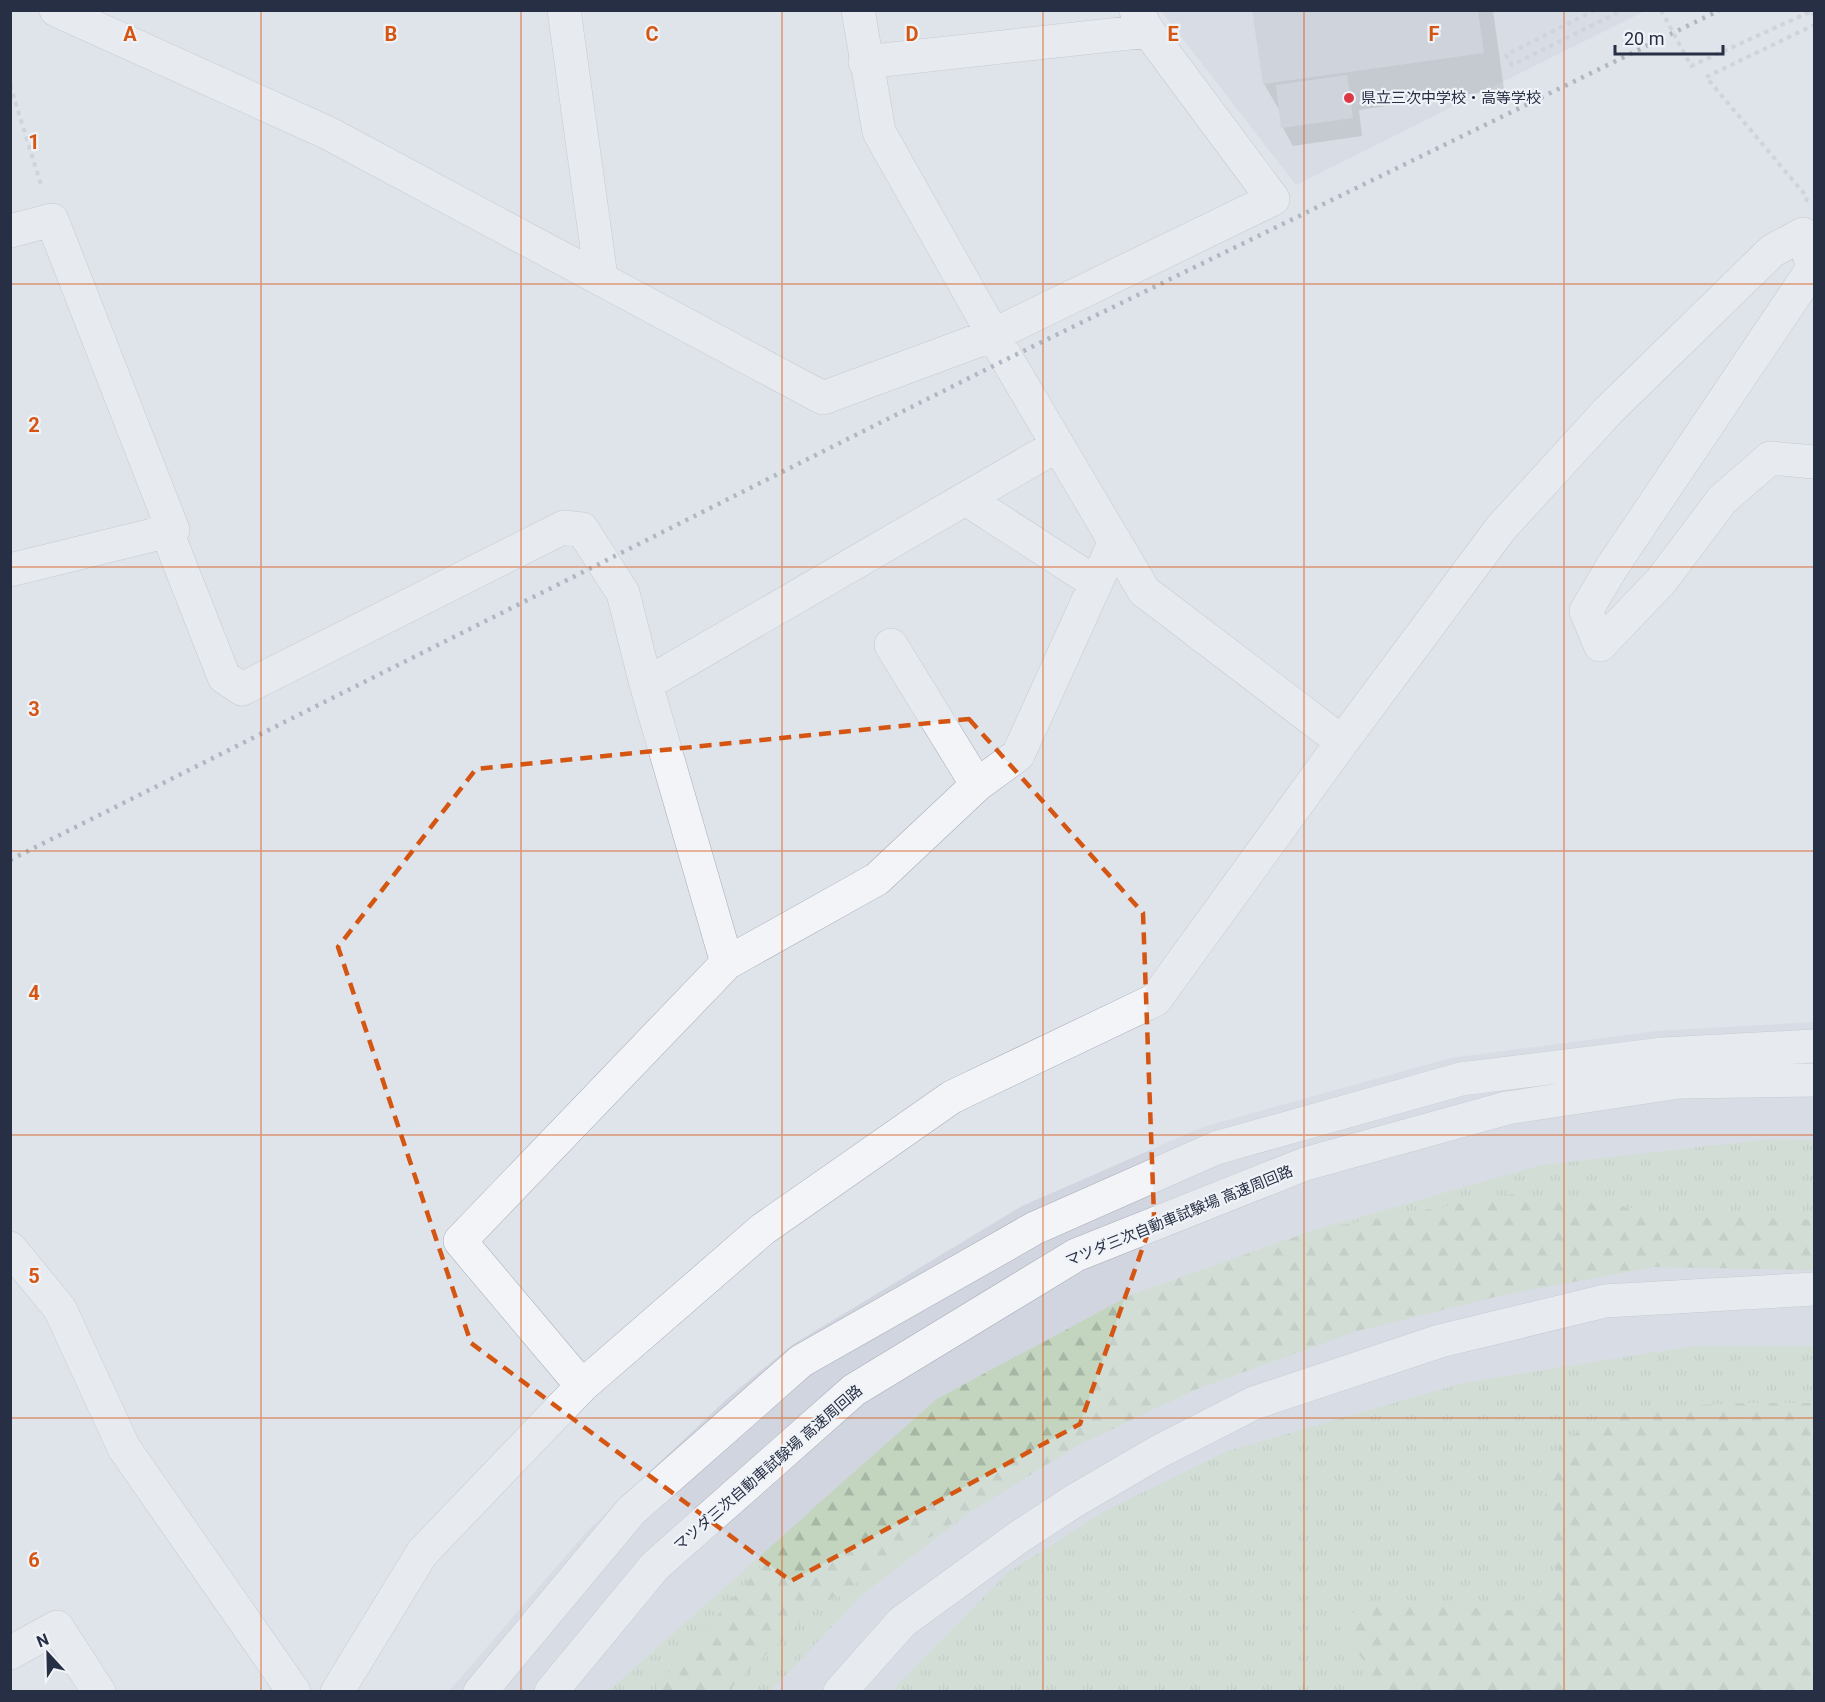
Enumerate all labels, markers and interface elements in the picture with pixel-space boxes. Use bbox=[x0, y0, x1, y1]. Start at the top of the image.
scale bar bbox=[1615, 18, 1723, 56]
text: A bbox=[123, 22, 137, 46]
text: B bbox=[385, 22, 397, 46]
text: C bbox=[645, 22, 659, 46]
text: D bbox=[906, 22, 919, 46]
text: E bbox=[1167, 22, 1179, 46]
text: F bbox=[1429, 22, 1440, 46]
text: 20 m bbox=[1624, 28, 1664, 49]
place label: 県立三次中学校・高等学校 bbox=[1361, 89, 1541, 107]
marker: 県立三次中学校・高等学校 bbox=[1342, 91, 1356, 105]
text: 1 bbox=[28, 130, 40, 154]
text: 2 bbox=[28, 413, 40, 437]
text: 3 bbox=[28, 697, 40, 721]
text: 4 bbox=[28, 981, 40, 1005]
street label: マツダ三次自動車試験場 高速周回路 bbox=[1063, 1162, 1295, 1270]
text: 5 bbox=[28, 1264, 40, 1288]
street label: マツダ三次自動車試験場 高速周回路 bbox=[670, 1381, 866, 1555]
text: 6 bbox=[28, 1548, 40, 1572]
north arrow bbox=[18, 1624, 78, 1684]
text: N bbox=[34, 1630, 51, 1651]

